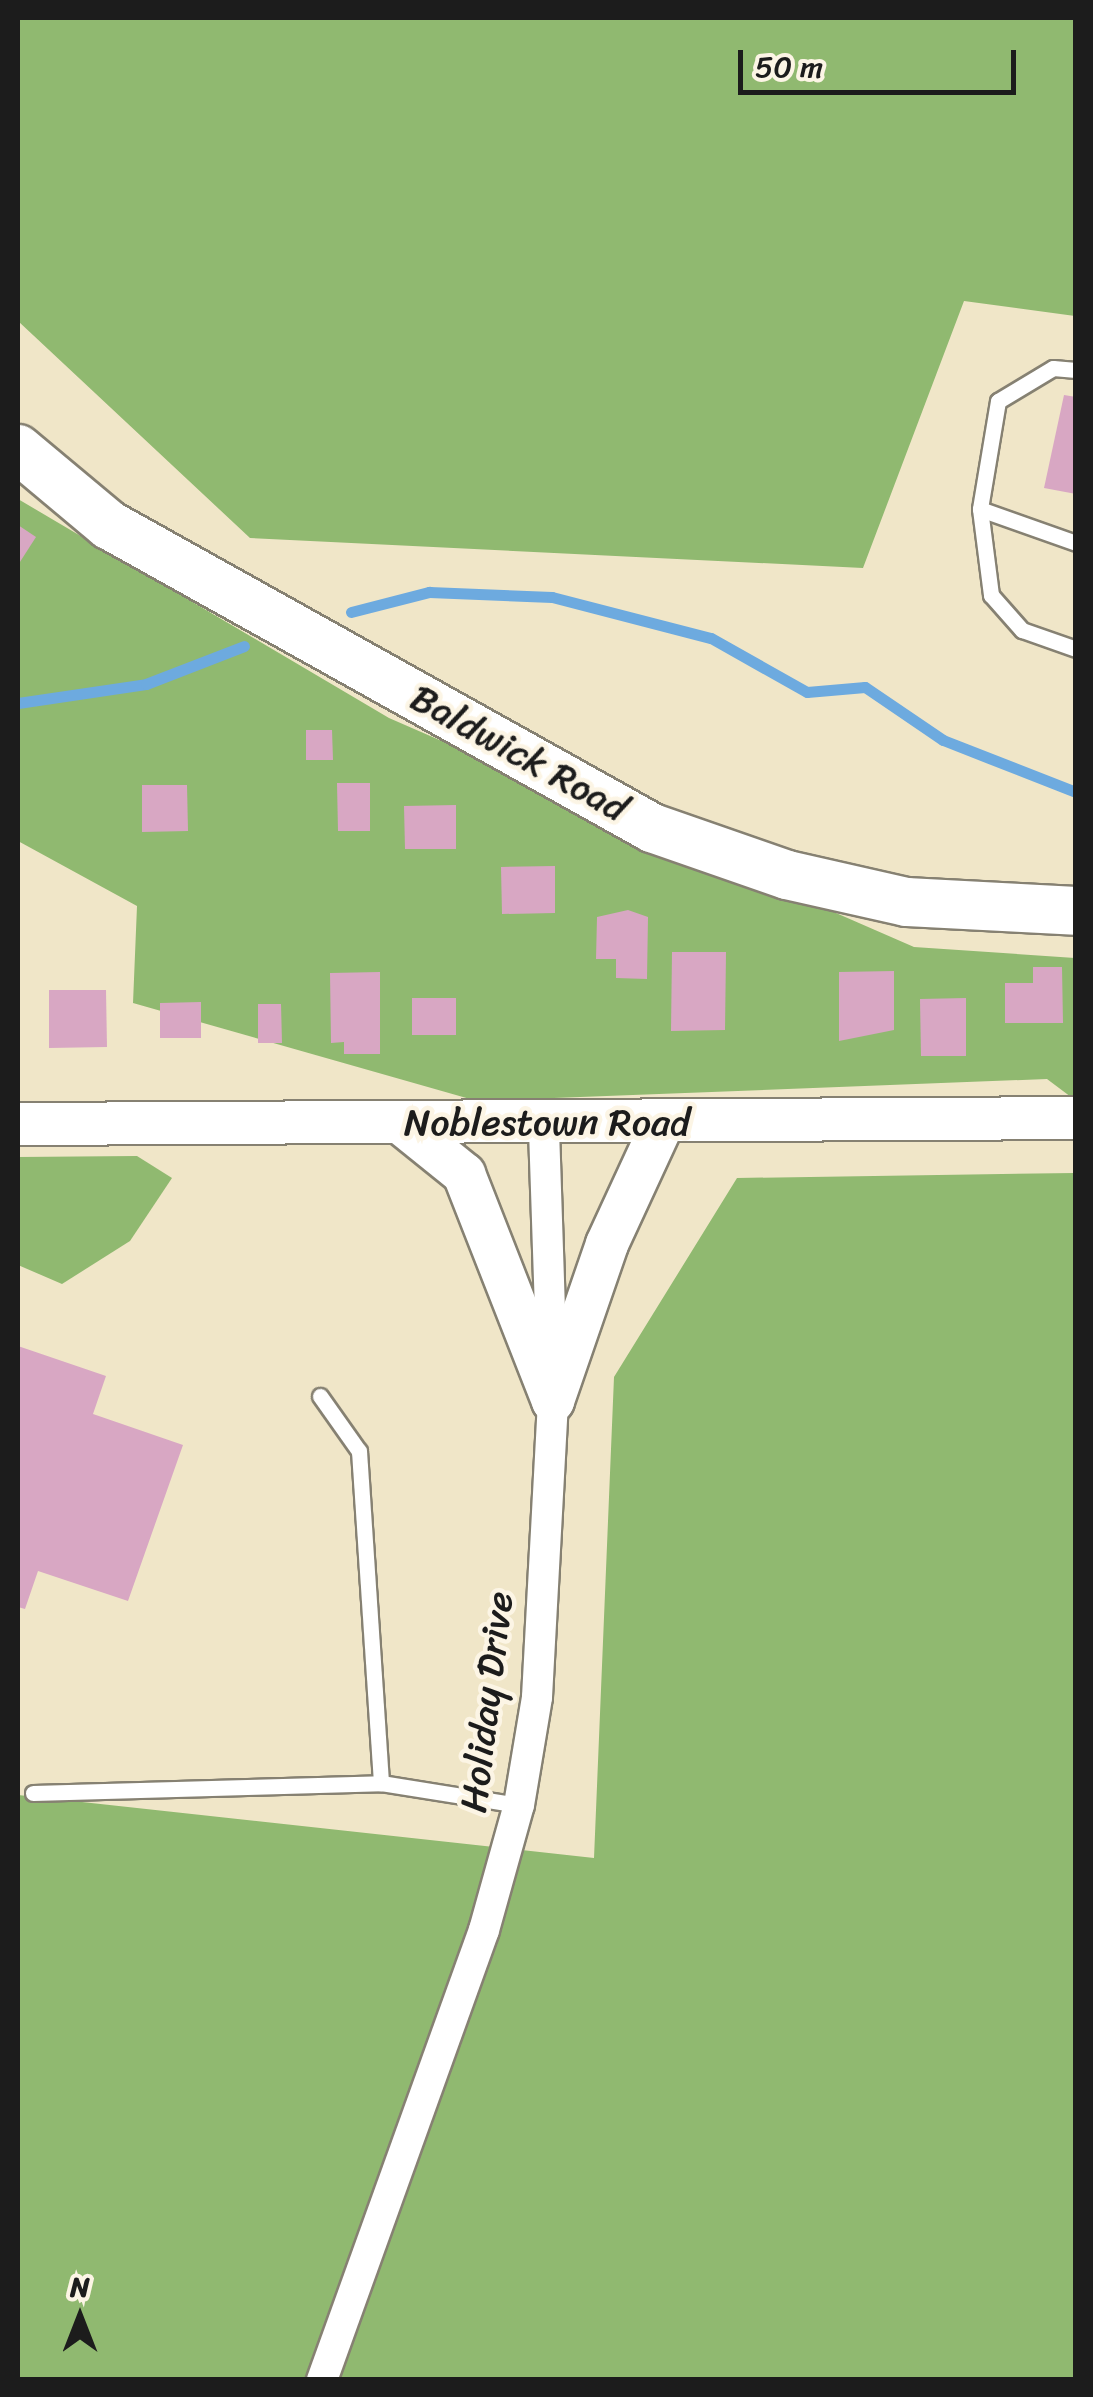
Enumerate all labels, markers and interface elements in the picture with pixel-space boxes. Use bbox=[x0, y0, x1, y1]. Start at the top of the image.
scale bar bbox=[743, 30, 1020, 92]
text: 50 m bbox=[755, 40, 823, 94]
street label: Baldwick Road bbox=[402, 675, 636, 831]
street label: Noblestown Road bbox=[404, 1100, 690, 1146]
street label: Holiday Drive bbox=[451, 1589, 523, 1815]
text: N bbox=[70, 2262, 90, 2311]
north arrow bbox=[30, 2267, 130, 2367]

